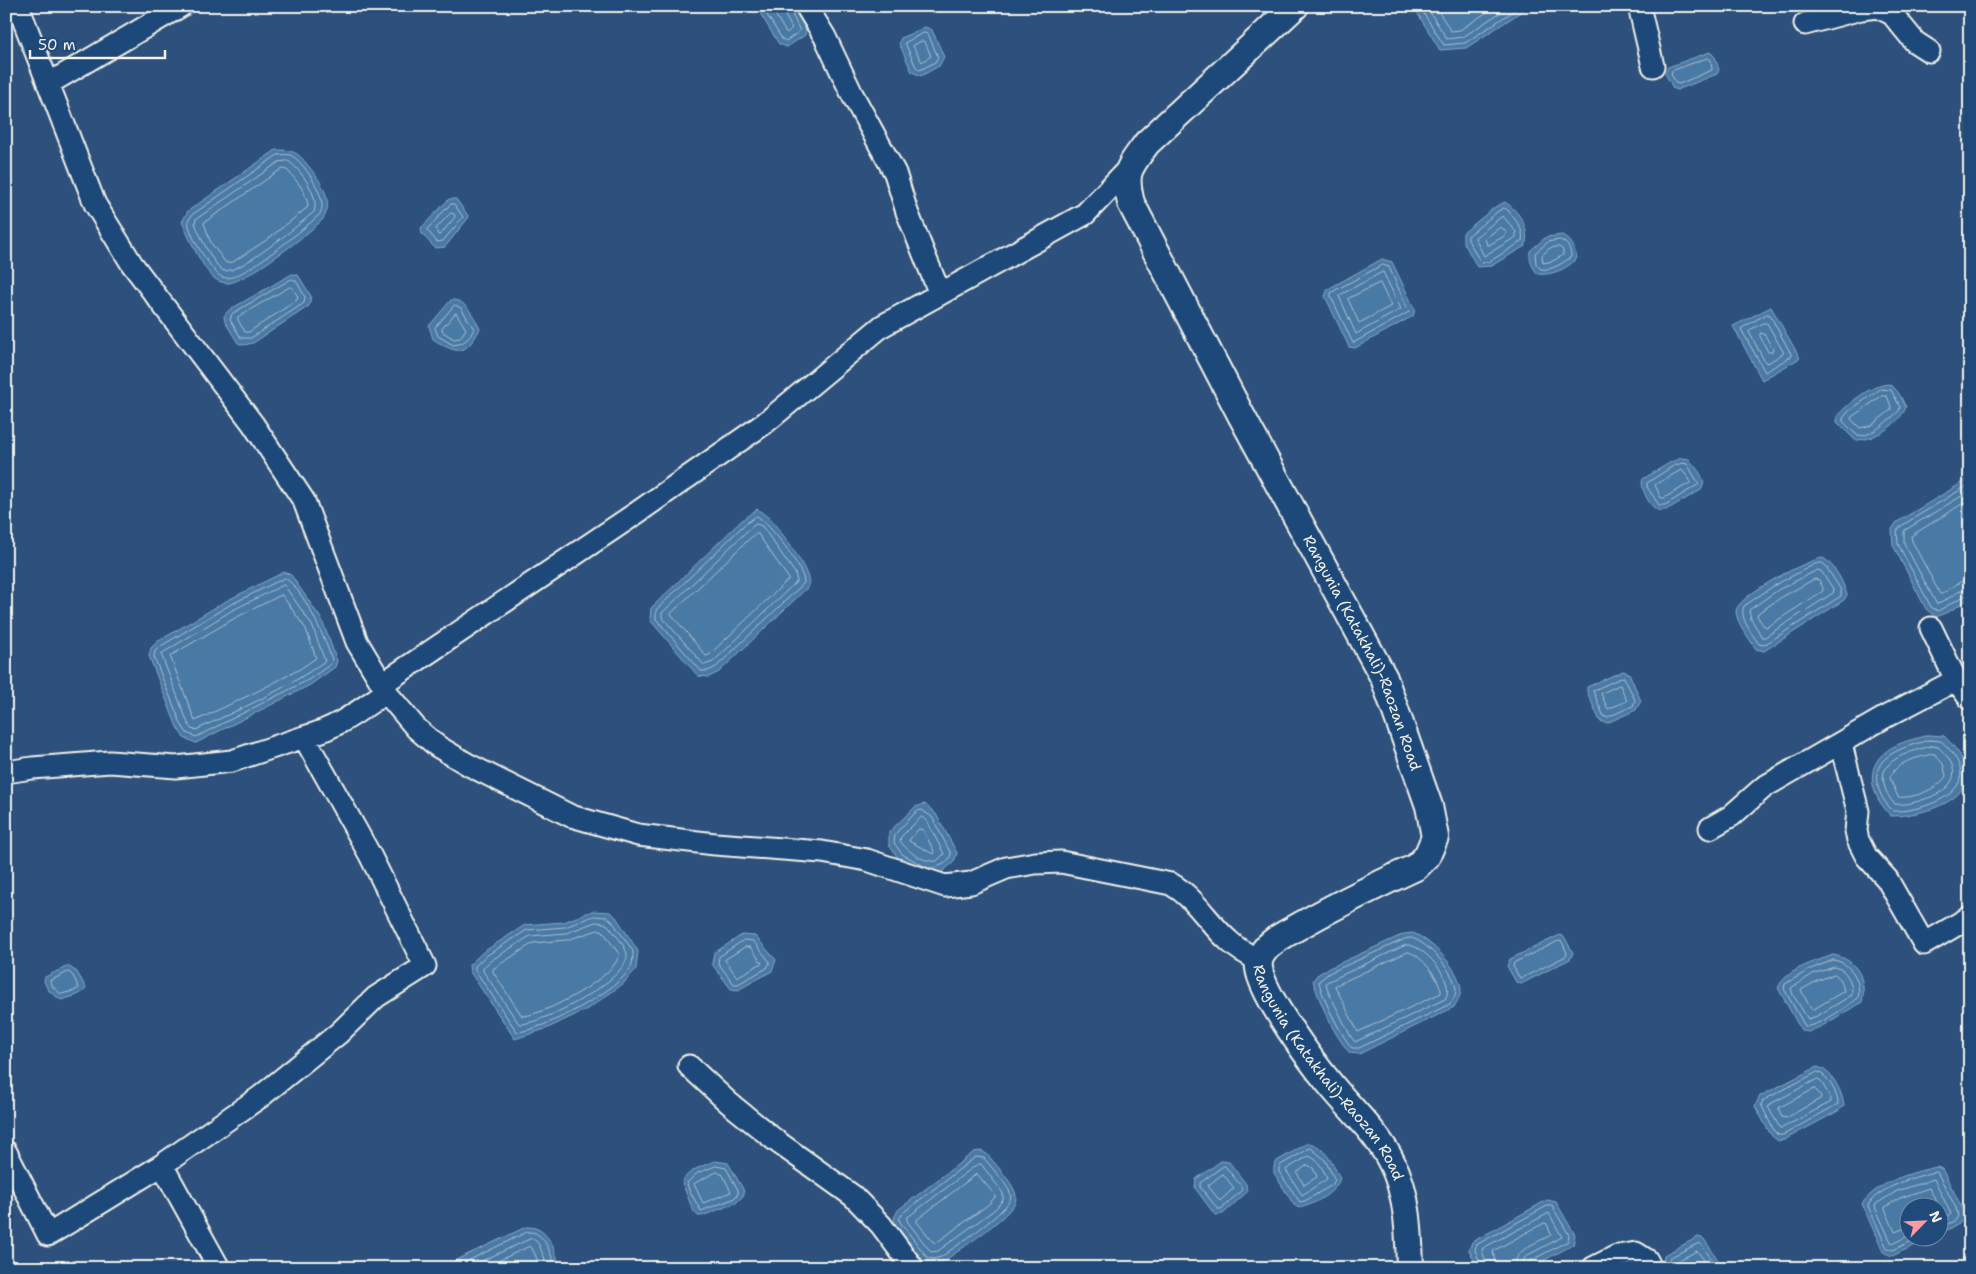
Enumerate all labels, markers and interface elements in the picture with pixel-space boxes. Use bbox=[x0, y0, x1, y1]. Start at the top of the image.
scale bar bbox=[30, 28, 165, 60]
text: 50 m bbox=[38, 35, 76, 55]
street label: Rangunia (Katakhali)-Raozan Road bbox=[1298, 532, 1426, 774]
street label: Rangunia (Katakhali)-Raozan Road bbox=[1249, 963, 1409, 1184]
north arrow bbox=[1898, 1196, 1948, 1246]
text: N bbox=[1925, 1208, 1946, 1225]

